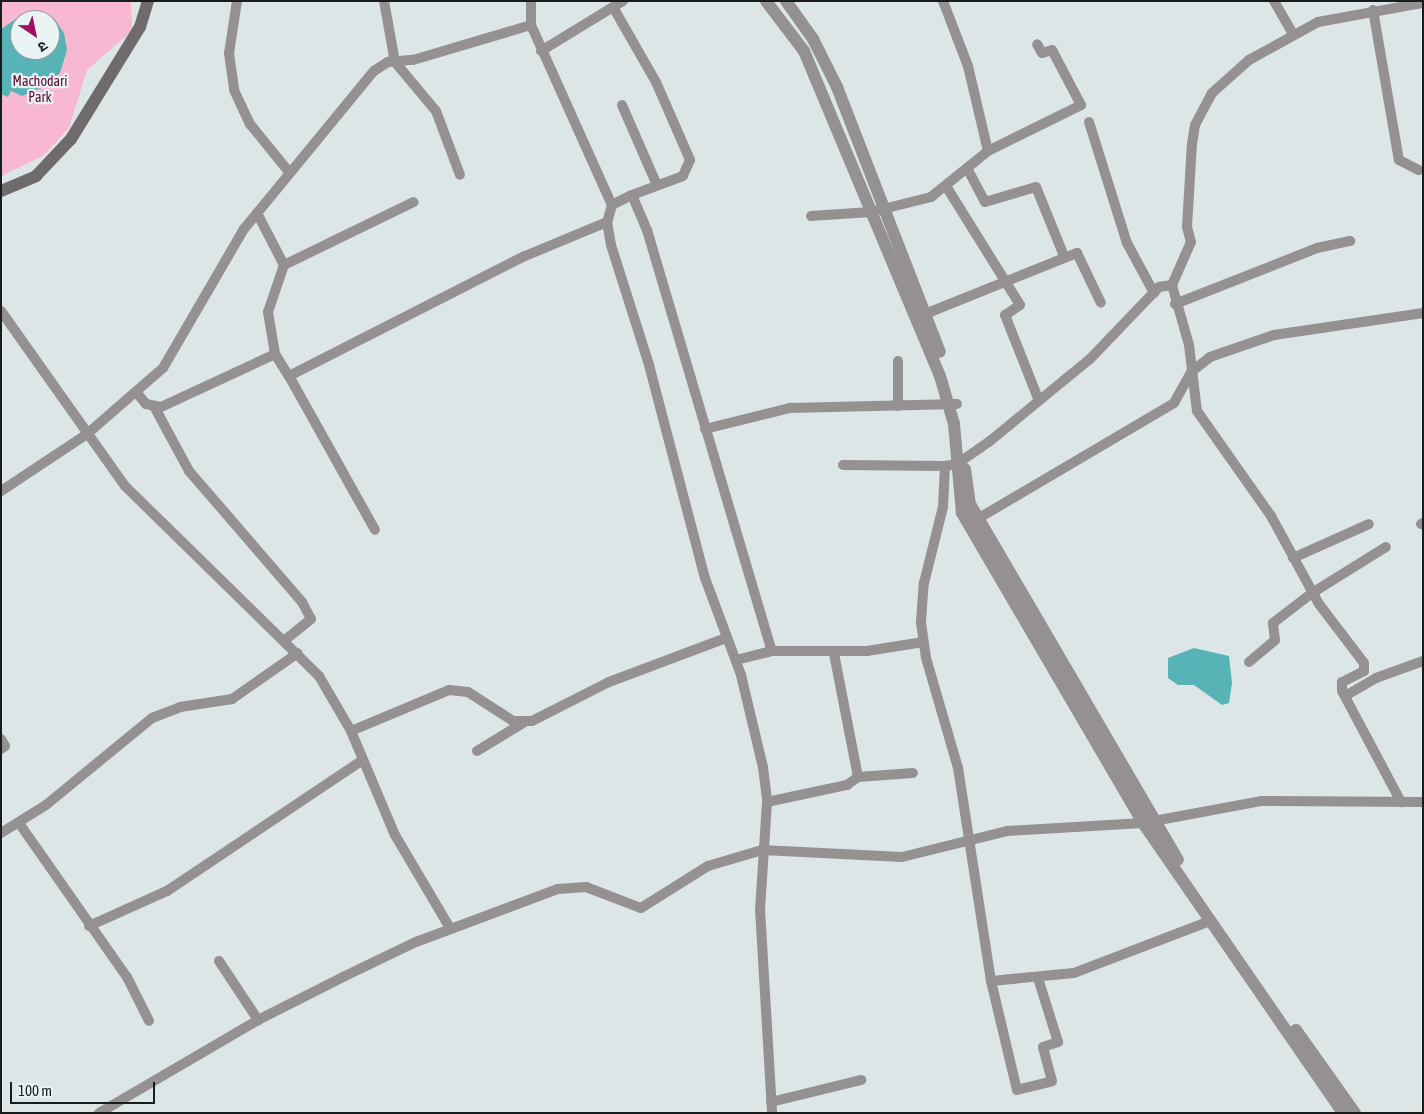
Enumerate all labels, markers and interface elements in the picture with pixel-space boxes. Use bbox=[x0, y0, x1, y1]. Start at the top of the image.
north arrow bbox=[10, 10, 60, 60]
text: उ bbox=[35, 38, 51, 56]
park label: Machodari Park bbox=[13, 73, 67, 105]
scale bar bbox=[12, 1072, 158, 1104]
text: 100 m bbox=[18, 1082, 52, 1099]

